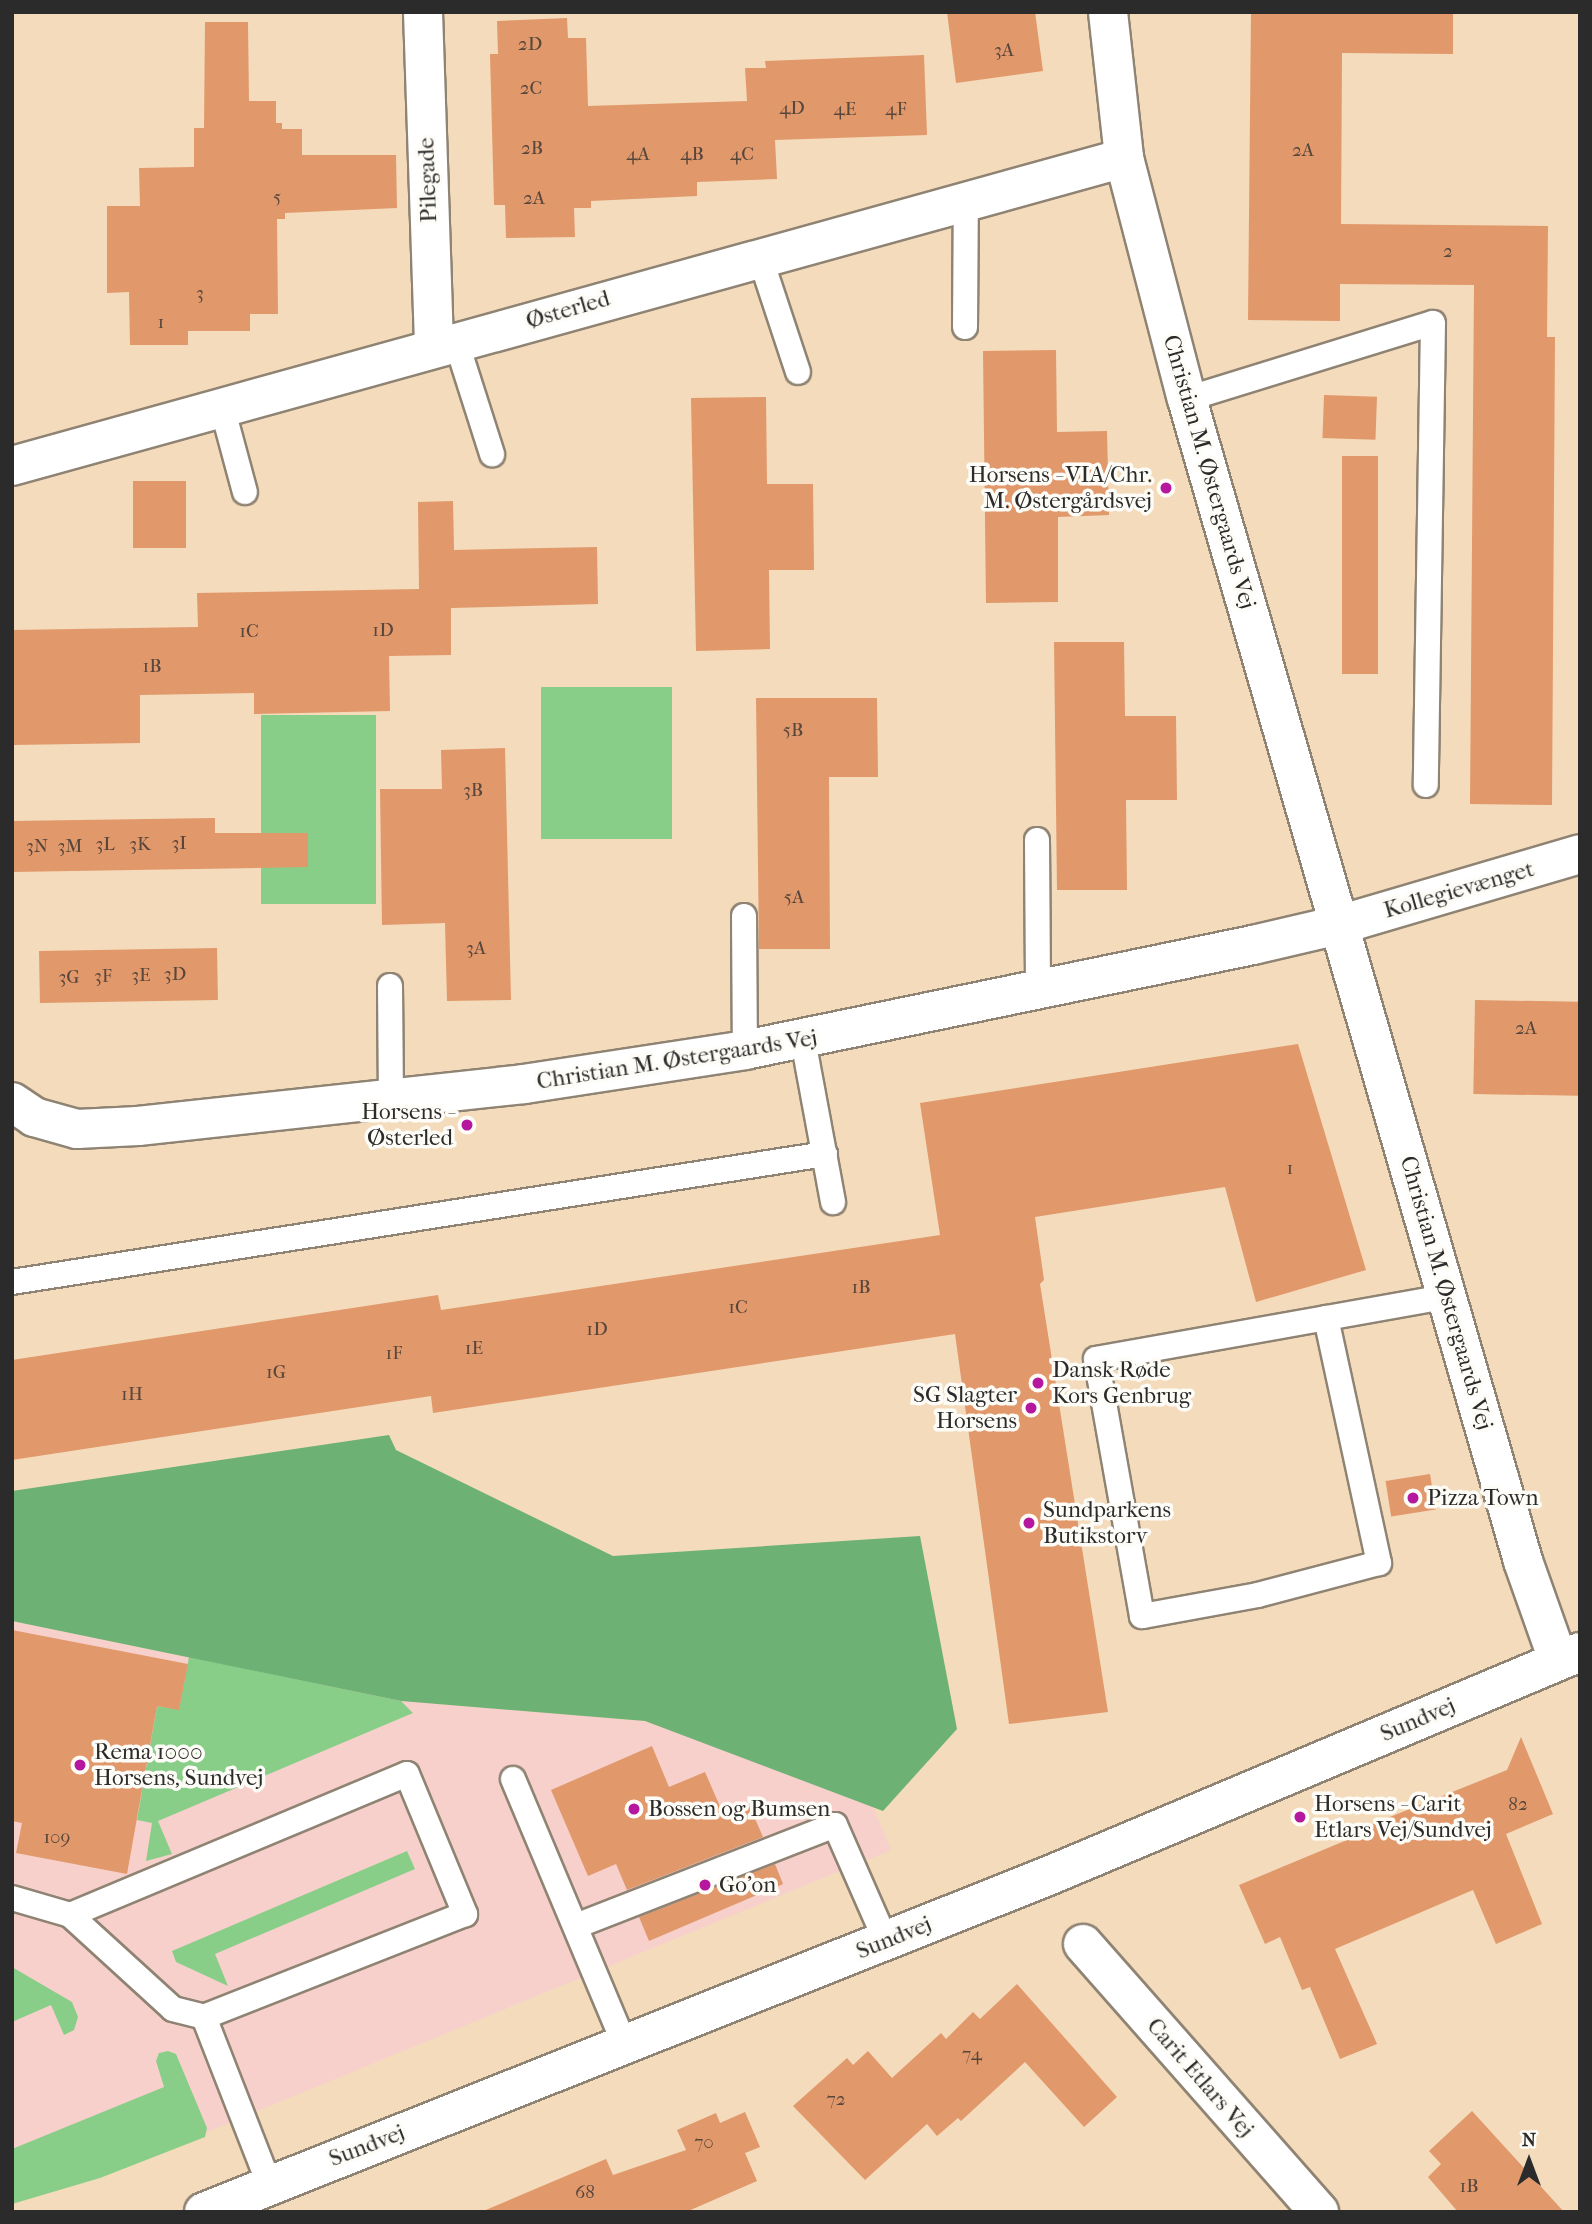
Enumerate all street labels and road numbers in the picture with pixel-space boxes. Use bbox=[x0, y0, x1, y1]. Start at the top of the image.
street label: Pilegade bbox=[413, 137, 443, 223]
street label: Østerled bbox=[523, 285, 613, 335]
street label: Christian M. Østergaards Vej bbox=[1157, 332, 1261, 612]
street label: Kollegievænget bbox=[1381, 855, 1537, 925]
street label: Christian M. Østergaards Vej bbox=[535, 1024, 819, 1096]
street label: Christian M. Østergaards Vej bbox=[1394, 1153, 1498, 1433]
street label: Sundvej bbox=[1376, 1692, 1460, 1748]
street label: Sundvej bbox=[852, 1910, 936, 1966]
street label: Carit Etlars Vej bbox=[1141, 2013, 1259, 2143]
street label: Sundvej bbox=[325, 2119, 409, 2173]

